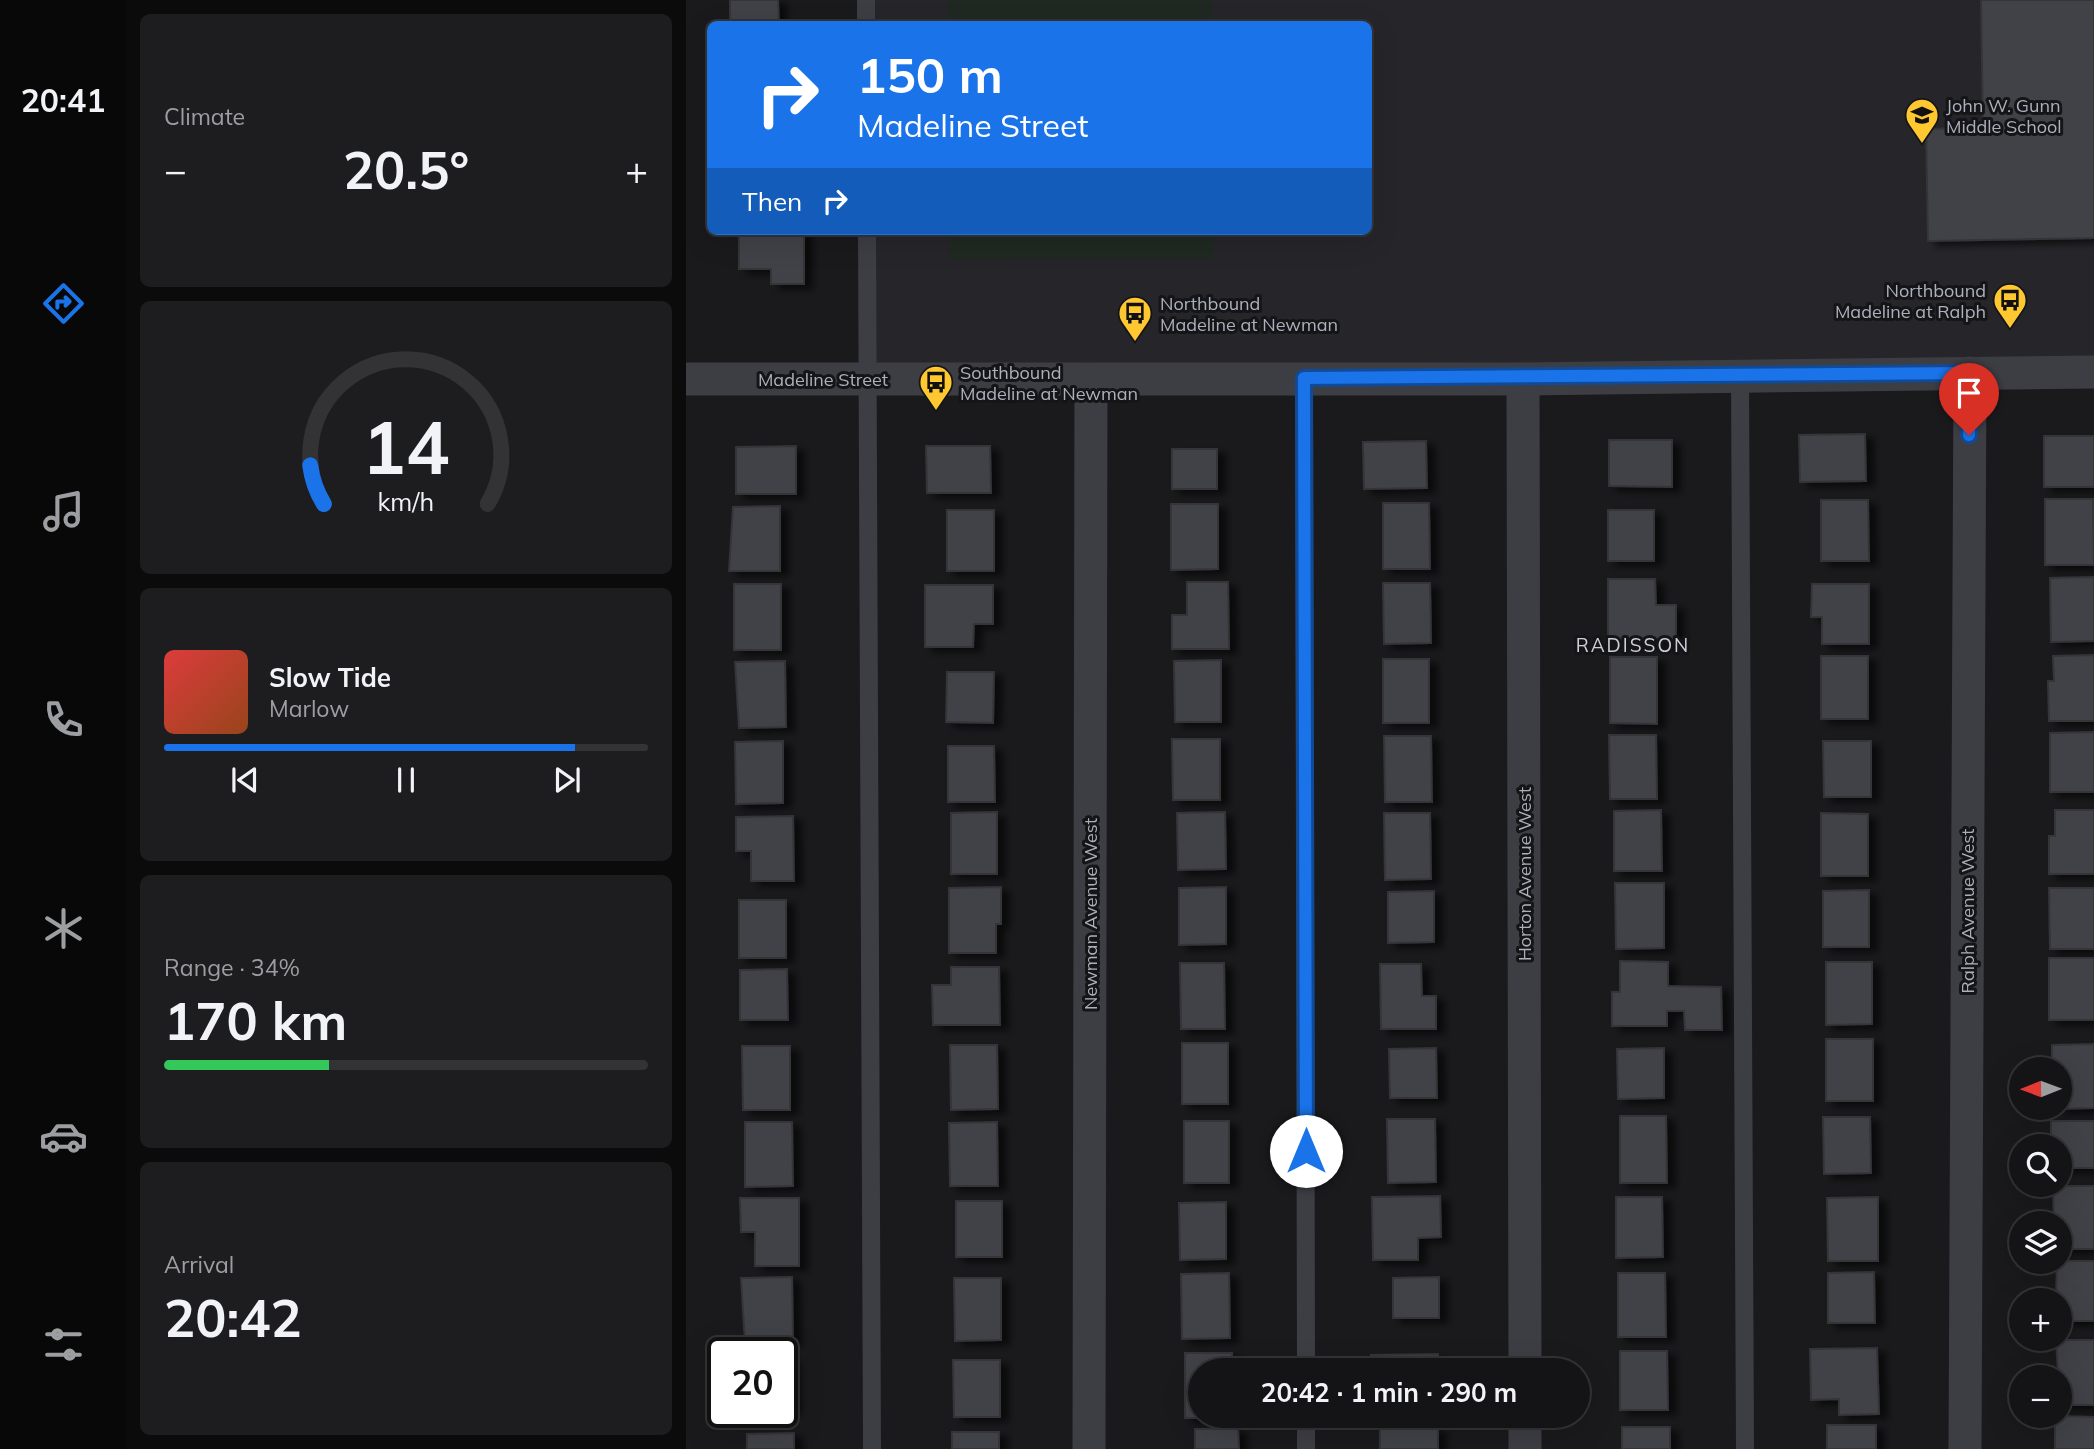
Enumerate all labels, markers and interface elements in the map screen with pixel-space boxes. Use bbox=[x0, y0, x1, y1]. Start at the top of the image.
text: 150 m bbox=[857, 44, 1003, 105]
icon: right bbox=[742, 49, 833, 140]
text: 20:41 bbox=[21, 80, 105, 120]
place label: John W. Gunn Middle School bbox=[1946, 94, 2062, 138]
school or university icon: John W. Gunn Middle School bbox=[1903, 96, 1941, 145]
text: Climate bbox=[164, 102, 245, 131]
text: Madeline Street bbox=[857, 105, 1089, 145]
text: 20.5° bbox=[343, 137, 469, 202]
text: − bbox=[164, 146, 187, 194]
text: + bbox=[625, 146, 648, 194]
icon: right bbox=[816, 182, 854, 220]
text: Then bbox=[742, 185, 802, 218]
icon: directions bbox=[39, 279, 88, 328]
place label: Northbound Madeline at Ralph bbox=[1835, 279, 1986, 323]
bus stop icon: Northbound Madeline at Ralph bbox=[1991, 281, 2029, 330]
place label: Northbound Madeline at Newman bbox=[1160, 292, 1338, 336]
bus stop icon: Northbound Madeline at Newman bbox=[1116, 294, 1154, 343]
place label: Southbound Madeline at Newman bbox=[960, 361, 1138, 405]
bus stop icon: Southbound Madeline at Newman bbox=[917, 363, 955, 412]
pin bbox=[1939, 363, 1999, 435]
street label: Madeline Street bbox=[758, 368, 888, 391]
icon: arrive bbox=[1950, 374, 1988, 412]
text: 14 bbox=[362, 401, 450, 492]
text: km/h bbox=[378, 485, 434, 516]
icon: music bbox=[39, 487, 88, 536]
district label: RADISSON bbox=[1576, 633, 1690, 657]
text: Slow Tide bbox=[269, 661, 391, 694]
text: Marlow bbox=[269, 694, 349, 723]
icon: phone bbox=[39, 695, 88, 744]
icon: previous bbox=[226, 761, 264, 799]
icon: pause bbox=[387, 761, 425, 799]
icon: next bbox=[548, 761, 586, 799]
street label: Horton Avenue West bbox=[1513, 787, 1536, 961]
street label: Newman Avenue West bbox=[1079, 818, 1102, 1010]
street label: Ralph Avenue West bbox=[1956, 829, 1979, 993]
icon: climate bbox=[39, 904, 88, 953]
text: Range · 34% bbox=[164, 953, 300, 982]
text: 170 km bbox=[164, 988, 347, 1053]
north arrow bbox=[2009, 1057, 2072, 1120]
map controls bbox=[2009, 1057, 2072, 1428]
icon: car bbox=[39, 1112, 88, 1161]
position arrow bbox=[1269, 1114, 1343, 1188]
button: search bbox=[2009, 1134, 2072, 1197]
button: layers bbox=[2009, 1211, 2072, 1274]
text: Arrival bbox=[164, 1250, 234, 1279]
text: 20:42 bbox=[164, 1285, 302, 1350]
button: + bbox=[2009, 1288, 2072, 1351]
icon: filters bbox=[39, 1320, 88, 1369]
speed limit sign: 20 bbox=[707, 1337, 798, 1428]
button: − bbox=[2009, 1365, 2072, 1428]
text: 20:42 · 1 min · 290 m bbox=[1261, 1376, 1517, 1409]

